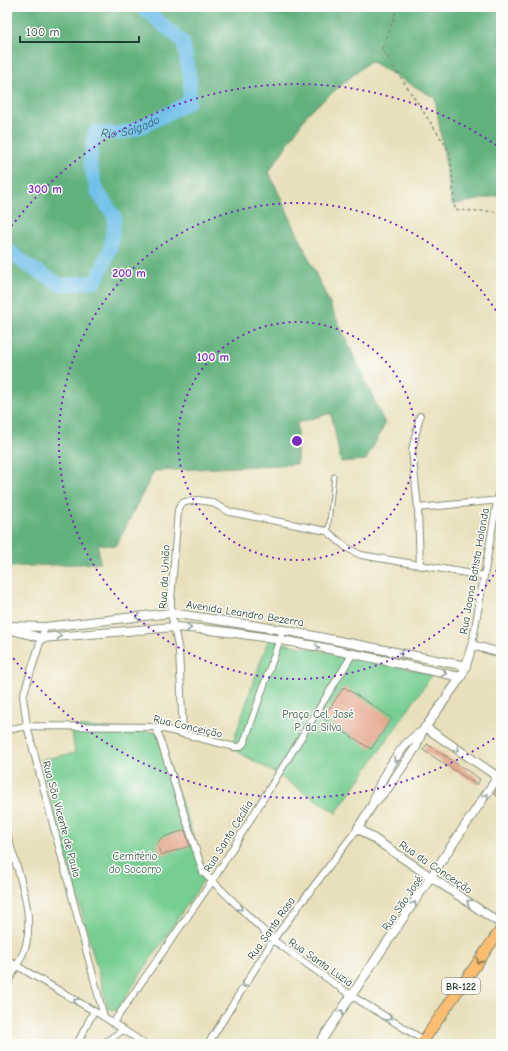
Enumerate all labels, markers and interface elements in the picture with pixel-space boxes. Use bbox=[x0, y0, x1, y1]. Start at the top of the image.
scale bar bbox=[20, 18, 139, 44]
text: 100 m bbox=[26, 25, 59, 39]
water label: Rio Salgado bbox=[100, 112, 162, 140]
text: 300 m bbox=[28, 182, 62, 196]
text: 200 m bbox=[112, 266, 146, 280]
text: 100 m bbox=[197, 350, 229, 364]
centre of rings bbox=[290, 434, 304, 448]
street label: Rua Joana Batista Holanda bbox=[457, 507, 492, 635]
street label: Rua da União bbox=[156, 544, 173, 610]
street label: Avenida Leandro Bezerra bbox=[185, 598, 305, 629]
one-way arrow bbox=[135, 612, 141, 621]
one-way arrow bbox=[186, 623, 192, 632]
one-way arrow bbox=[56, 632, 62, 641]
one-way arrow bbox=[314, 643, 320, 651]
one-way arrow bbox=[398, 650, 404, 658]
one-way arrow bbox=[441, 669, 447, 677]
park label: Praça Cel. José P. da Silva bbox=[282, 708, 354, 734]
street label: Rua Conceição bbox=[152, 712, 224, 741]
one-way arrow bbox=[453, 744, 460, 751]
one-way arrow bbox=[393, 756, 400, 763]
street label: Rua São Vicente de Paula bbox=[40, 759, 83, 879]
one-way arrow bbox=[481, 793, 488, 800]
street label: Rua Santa Cecília bbox=[201, 798, 256, 875]
street label: Rua da Conceição bbox=[397, 838, 475, 897]
park label: Cemitério do Socorro bbox=[109, 850, 162, 876]
street label: Rua São José bbox=[379, 873, 426, 933]
street label: Rua Santa Rosa bbox=[245, 894, 298, 962]
one-way arrow bbox=[466, 899, 473, 907]
one-way arrow bbox=[409, 902, 416, 909]
one-way arrow bbox=[235, 903, 243, 910]
street label: Rua Santa Luzia bbox=[286, 935, 355, 989]
one-way arrow bbox=[476, 957, 484, 964]
road number: BR-122 bbox=[442, 978, 480, 994]
one-way arrow bbox=[242, 981, 249, 988]
one-way arrow bbox=[73, 998, 80, 1005]
one-way arrow bbox=[336, 1009, 344, 1016]
one-way arrow bbox=[385, 1014, 392, 1021]

